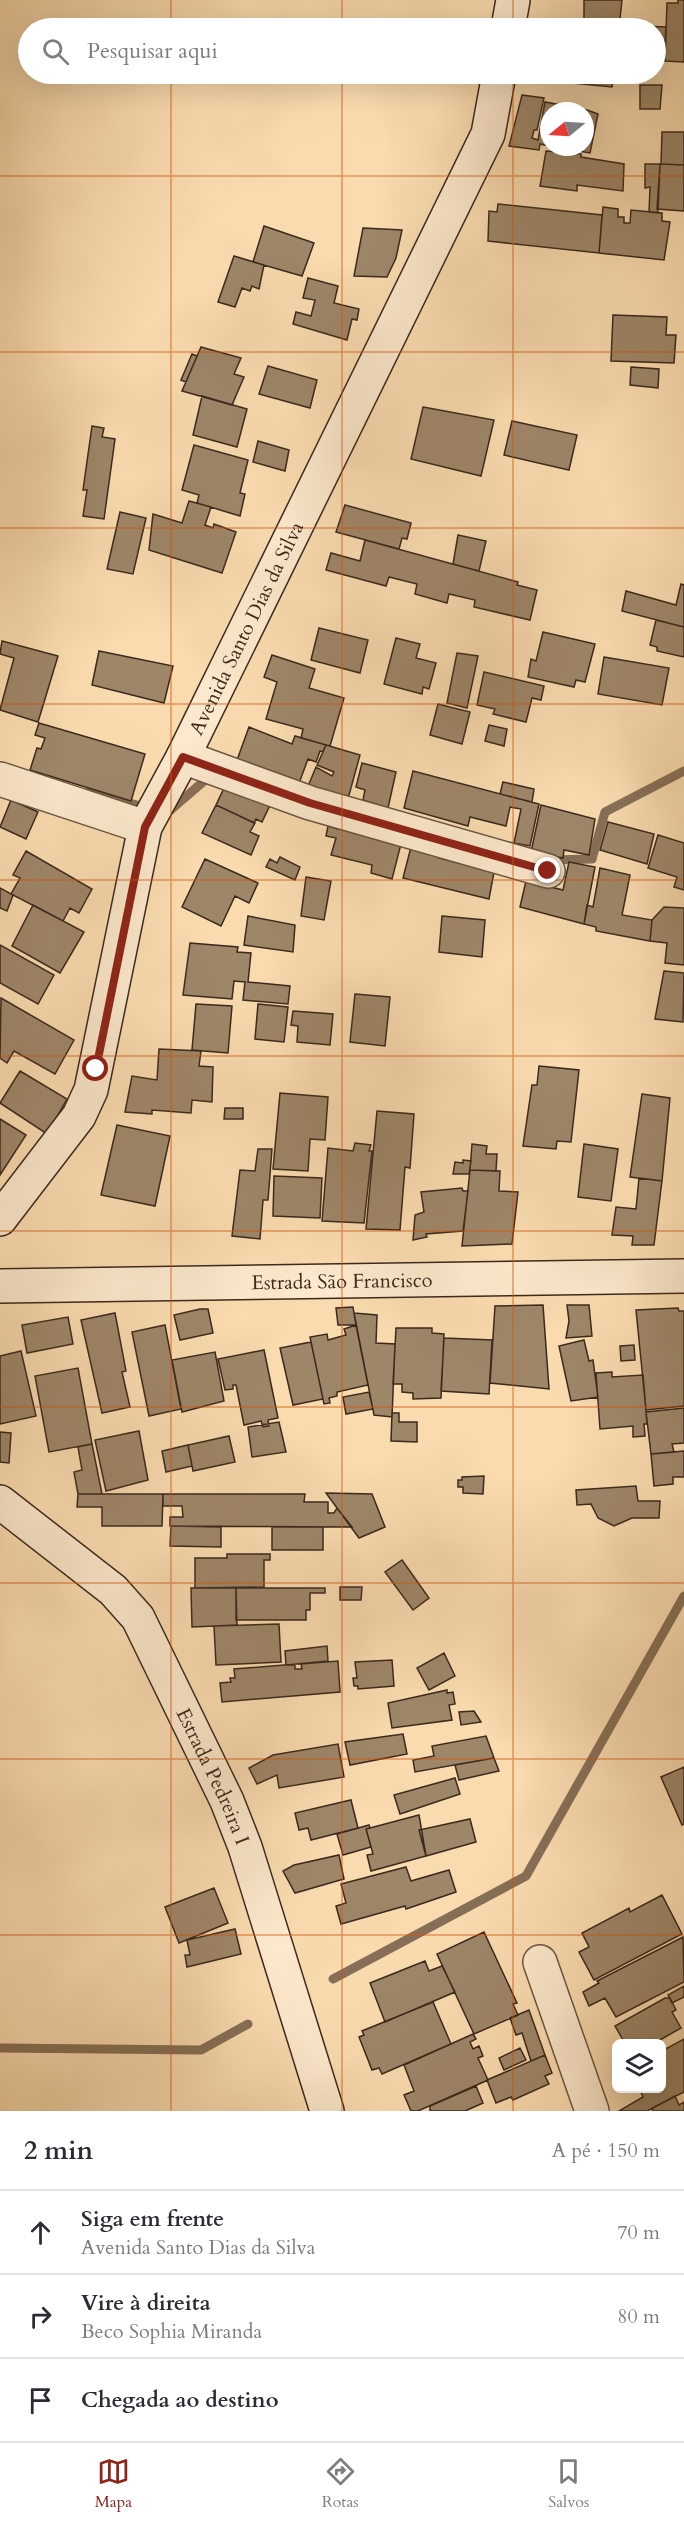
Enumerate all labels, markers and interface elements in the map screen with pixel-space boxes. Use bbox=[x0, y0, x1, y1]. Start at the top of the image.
search box bbox=[18, 18, 666, 84]
icon: search bbox=[39, 35, 72, 68]
text: Pesquisar aqui bbox=[87, 36, 218, 66]
north arrow bbox=[540, 102, 594, 156]
street label: Avenida Santo Dias da Silva bbox=[183, 517, 310, 740]
route end bbox=[534, 857, 560, 883]
route start bbox=[82, 1055, 108, 1081]
street label: Estrada São Francisco bbox=[251, 1267, 433, 1296]
street label: Estrada Pedreira I bbox=[170, 1703, 256, 1849]
map controls bbox=[612, 2039, 666, 2093]
button: layers bbox=[612, 2039, 666, 2093]
text: 2 min bbox=[24, 2133, 93, 2168]
text: A pé · 150 m bbox=[552, 2137, 660, 2164]
text: Siga em frente bbox=[81, 2204, 224, 2234]
icon: ahead bbox=[24, 2216, 57, 2249]
text: 70 m bbox=[617, 2219, 660, 2246]
text: Avenida Santo Dias da Silva bbox=[81, 2234, 315, 2261]
text: Vire à direita bbox=[81, 2288, 211, 2318]
icon: right bbox=[24, 2300, 57, 2333]
text: 80 m bbox=[617, 2303, 660, 2330]
text: Beco Sophia Miranda bbox=[81, 2318, 262, 2345]
icon: arrive bbox=[24, 2384, 57, 2417]
text: Chegada ao destino bbox=[81, 2385, 279, 2415]
tab: Mapa bbox=[95, 2455, 132, 2513]
tab: Rotas bbox=[322, 2455, 359, 2513]
tab: Salvos bbox=[548, 2455, 589, 2513]

